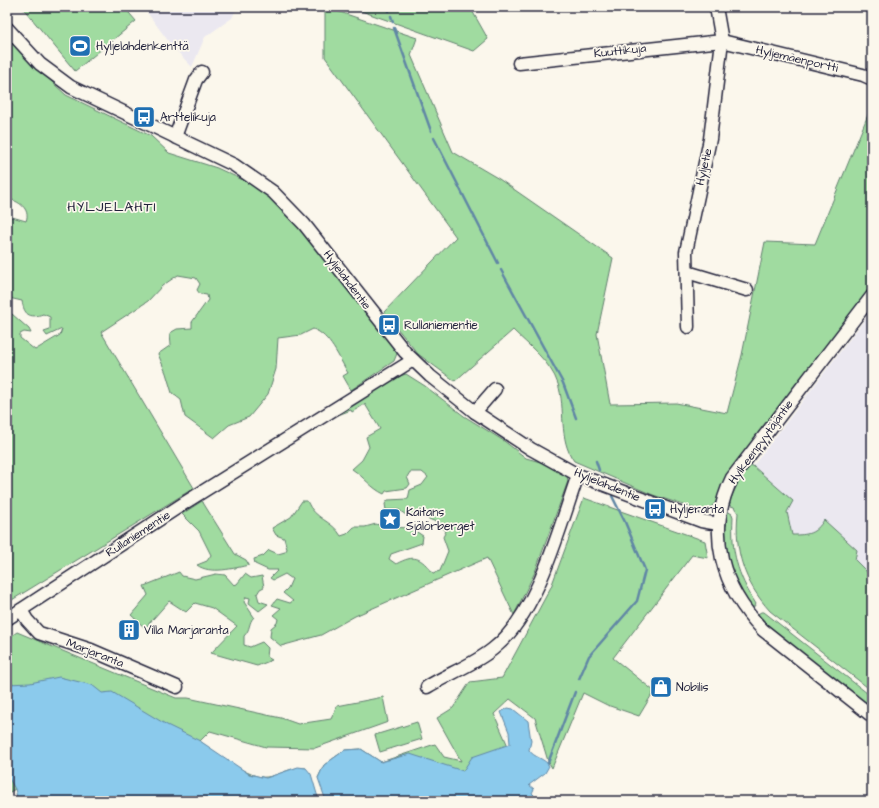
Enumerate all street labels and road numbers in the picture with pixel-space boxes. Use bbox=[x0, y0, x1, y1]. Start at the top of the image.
street label: Kuuttikuja bbox=[593, 40, 647, 62]
street label: Hyljemäenportti bbox=[754, 41, 840, 78]
street label: Hyljetie bbox=[691, 146, 718, 187]
street label: Hyljelahdentie bbox=[318, 247, 375, 314]
street label: Hylkeenpyytäjäntie bbox=[725, 396, 798, 488]
street label: Hyljelahdentie bbox=[571, 464, 643, 507]
street label: Rullaniementie bbox=[102, 506, 174, 561]
street label: Marjaranta bbox=[64, 634, 126, 672]

